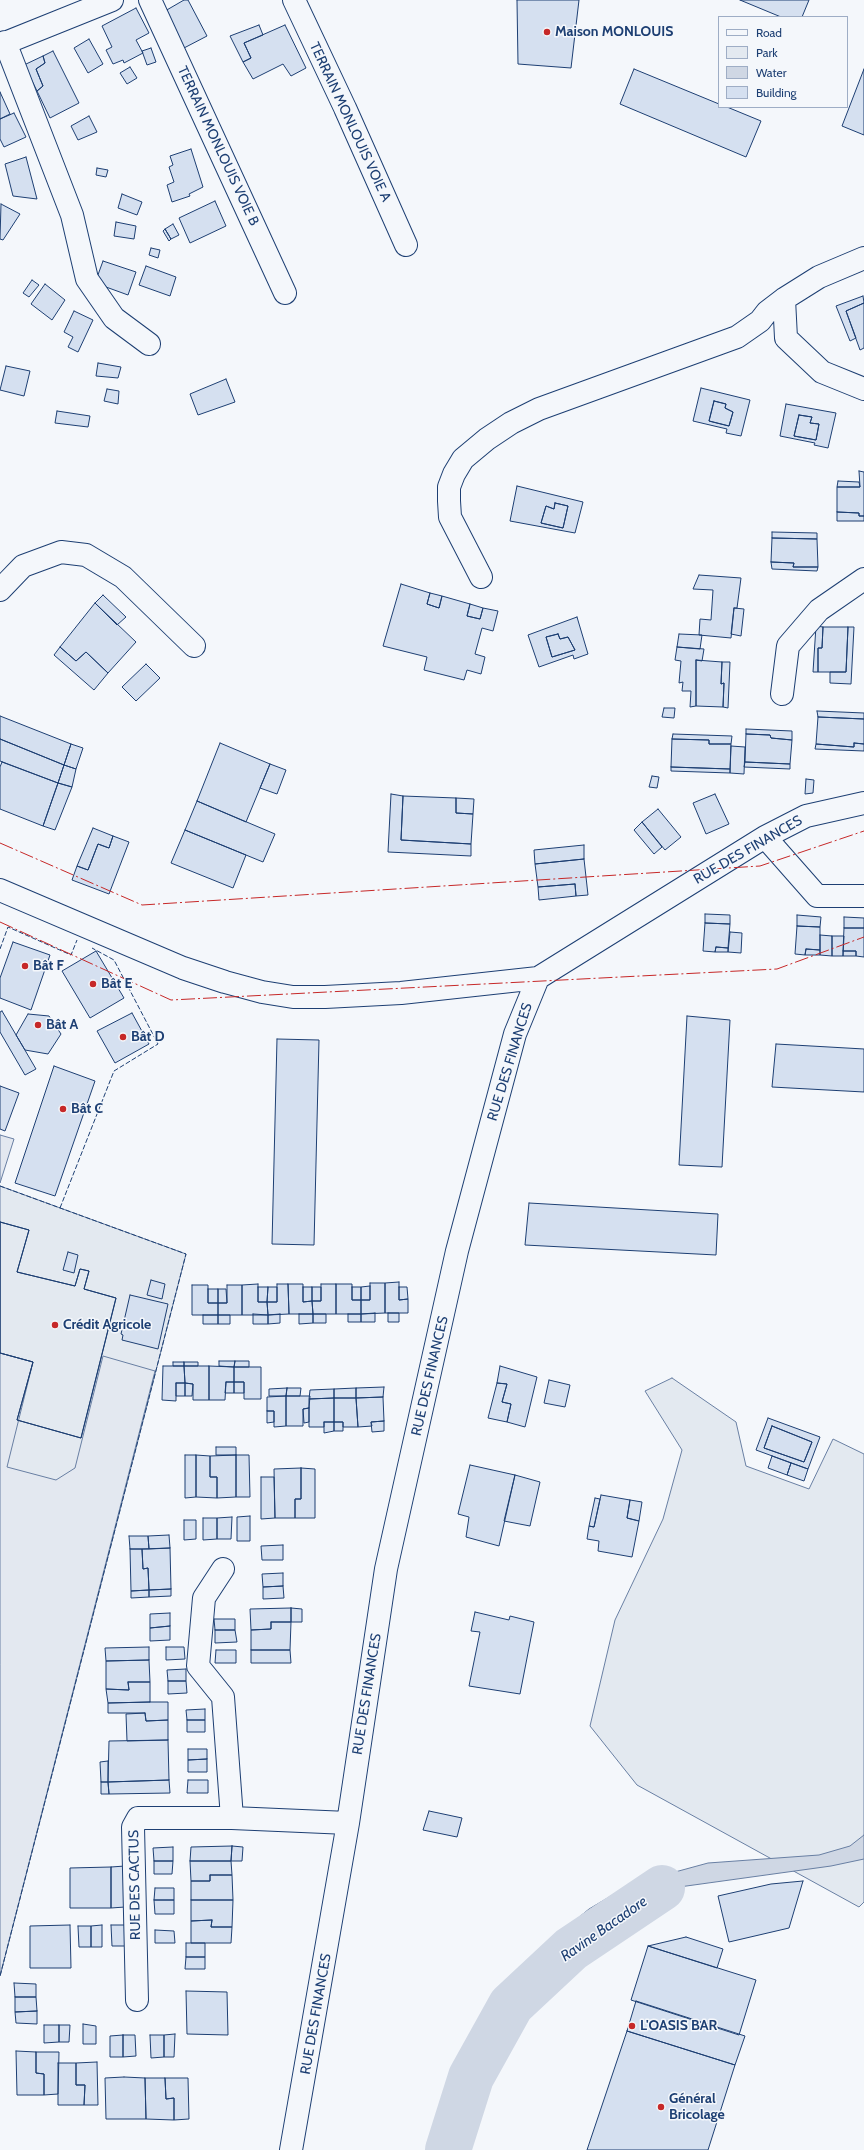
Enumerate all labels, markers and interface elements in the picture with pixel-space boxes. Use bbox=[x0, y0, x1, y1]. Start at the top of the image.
legend bbox=[718, 16, 848, 108]
place label: Maison MONLOUIS bbox=[555, 24, 673, 40]
text: Road bbox=[756, 25, 782, 40]
marker: Maison MONLOUIS bbox=[542, 27, 552, 37]
street label: TERRAIN MONLOUIS VOIE A bbox=[306, 40, 394, 204]
text: Park bbox=[756, 45, 778, 60]
street label: TERRAIN MONLOUIS VOIE B bbox=[174, 64, 262, 228]
text: Water bbox=[756, 65, 786, 80]
text: Building bbox=[756, 85, 797, 100]
street label: RUE DES FINANCES bbox=[691, 812, 805, 888]
place label: Bât F bbox=[33, 958, 64, 974]
marker: Bât F bbox=[20, 961, 30, 971]
place label: Bât E bbox=[101, 976, 133, 992]
marker: Bât E bbox=[88, 979, 98, 989]
street label: RUE DES FINANCES bbox=[484, 1001, 536, 1123]
place label: Bât A bbox=[46, 1017, 78, 1033]
marker: Bât A bbox=[33, 1020, 43, 1030]
place label: Bât D bbox=[131, 1029, 165, 1045]
marker: Bât D bbox=[118, 1032, 128, 1042]
place label: Bât C bbox=[71, 1101, 103, 1117]
marker: Bât C bbox=[58, 1104, 68, 1114]
street label: RUE DES FINANCES bbox=[408, 1314, 452, 1438]
place label: Crédit Agricole bbox=[63, 1317, 151, 1333]
marker: Crédit Agricole bbox=[50, 1320, 60, 1330]
street label: RUE DES FINANCES bbox=[349, 1632, 385, 1756]
street label: RUE DES CACTUS bbox=[126, 1830, 144, 1940]
water label: Ravine Bacadore bbox=[557, 1893, 651, 1965]
street label: RUE DES FINANCES bbox=[297, 1952, 335, 2076]
place label: L'OASIS BAR bbox=[640, 2018, 717, 2034]
marker: L'OASIS BAR bbox=[627, 2021, 637, 2031]
place label: Général Bricolage bbox=[669, 2091, 725, 2124]
marker: Général Bricolage bbox=[656, 2102, 666, 2112]

